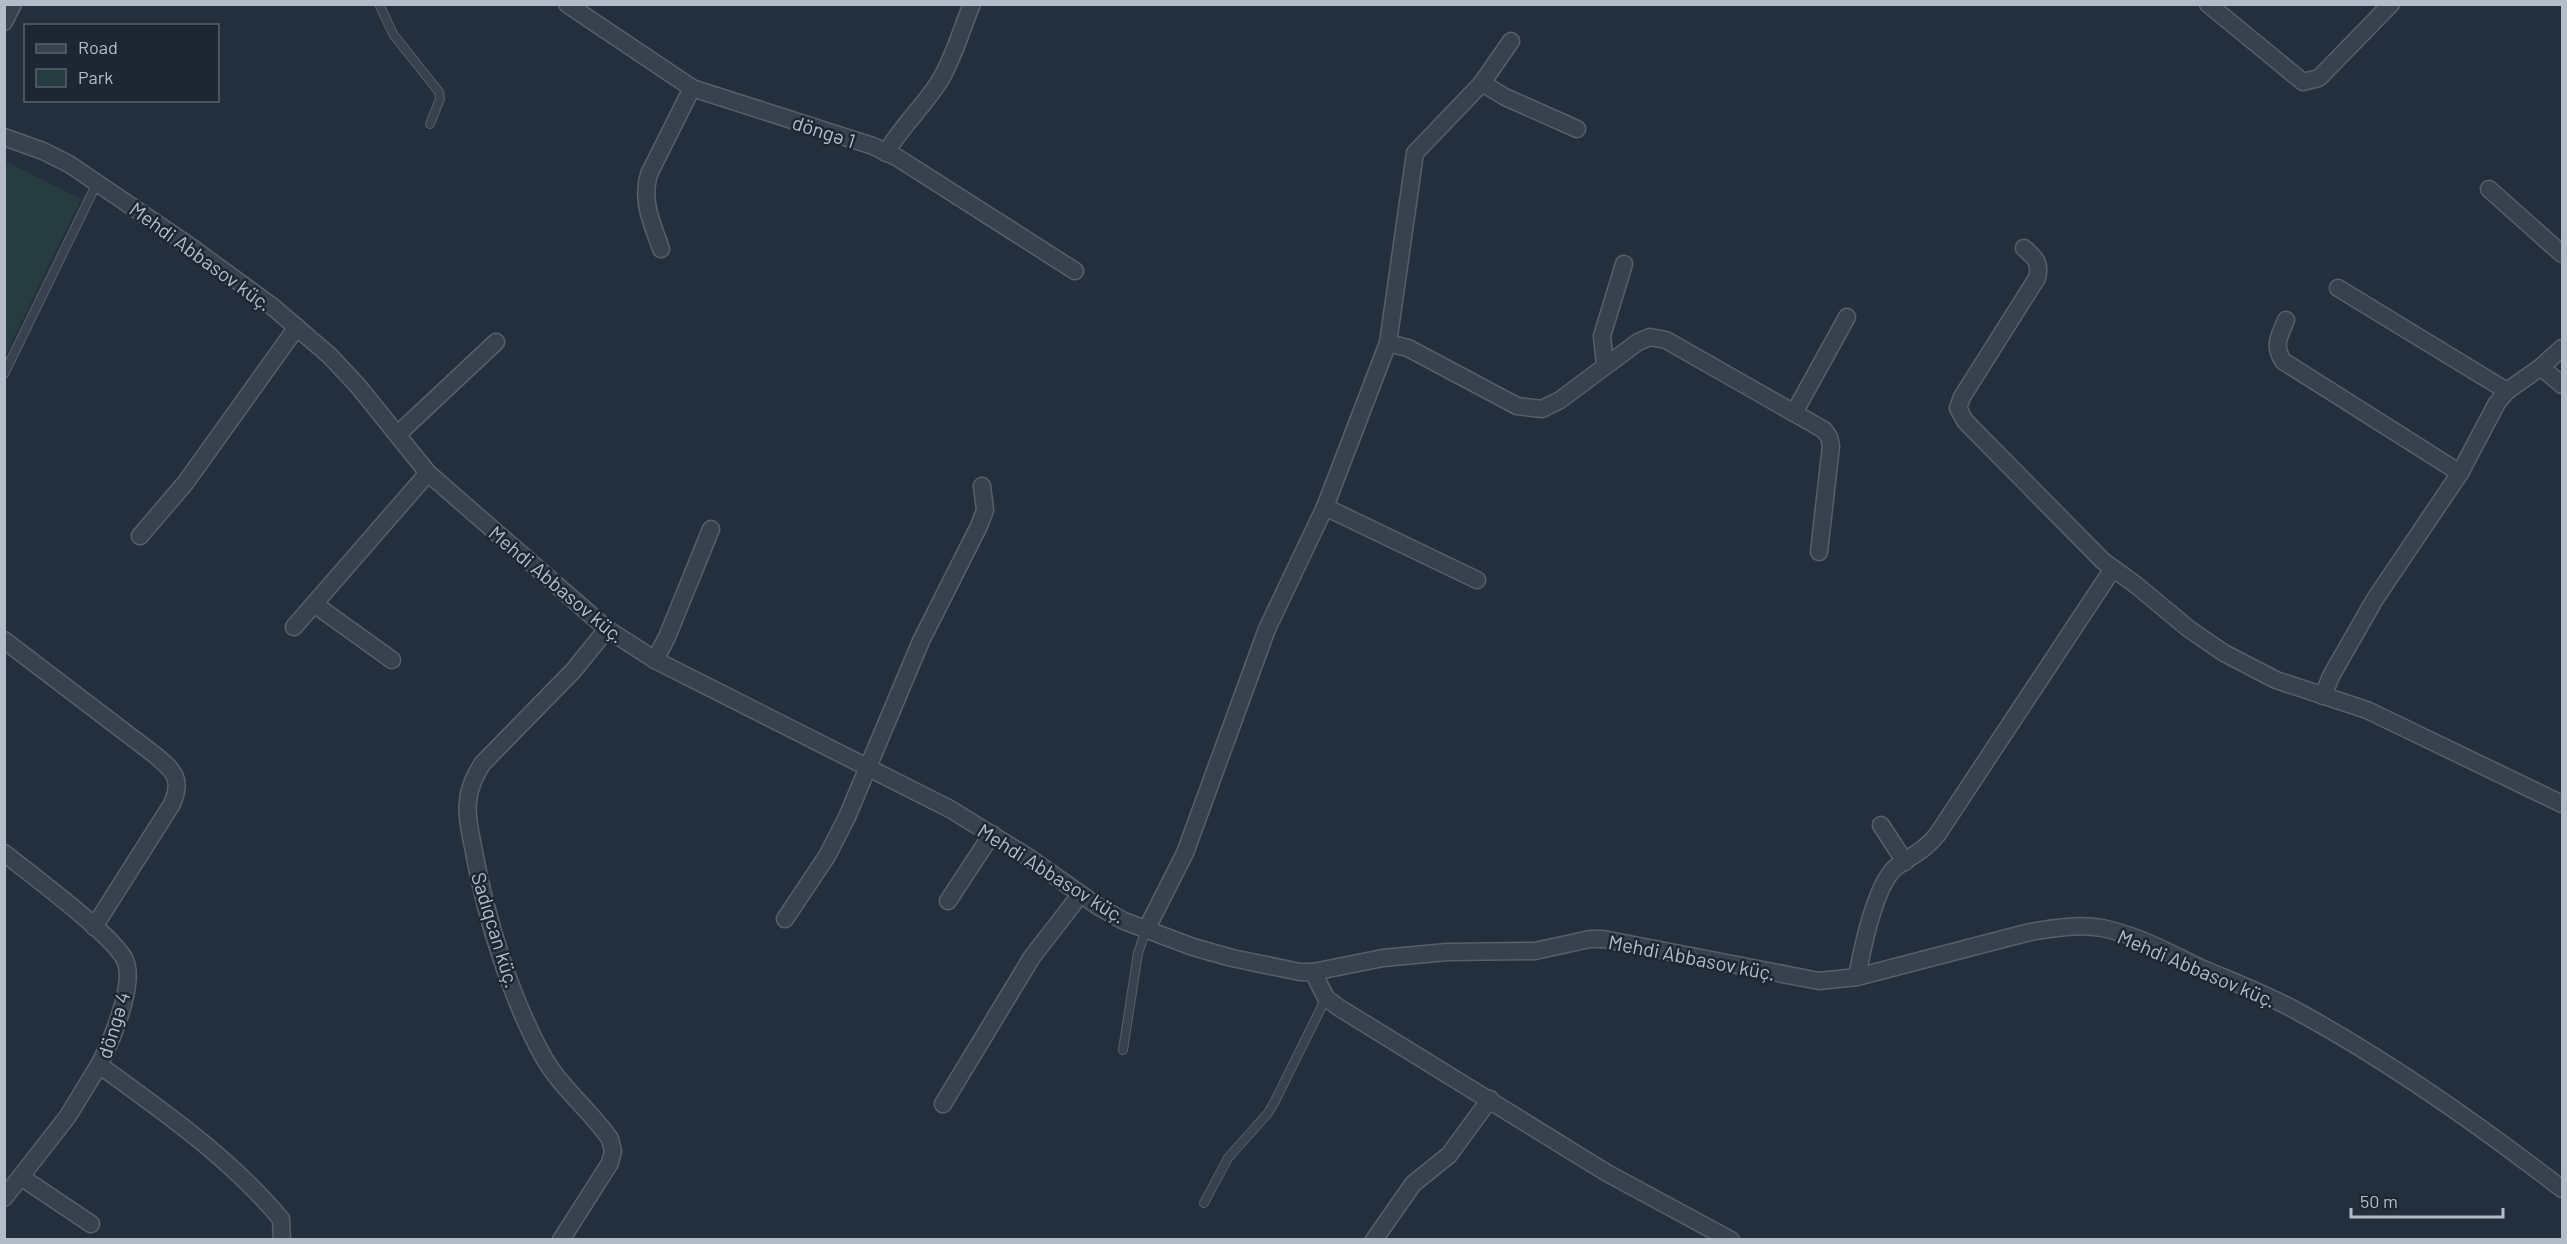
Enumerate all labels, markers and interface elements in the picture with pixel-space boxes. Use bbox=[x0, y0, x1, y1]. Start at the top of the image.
legend bbox=[24, 24, 219, 102]
text: Road bbox=[78, 36, 118, 58]
text: Park bbox=[78, 66, 113, 88]
street label: döngə 1 bbox=[789, 110, 859, 152]
street label: Mehdi Abbasov küç. bbox=[125, 196, 277, 316]
street label: Mehdi Abbasov küç. bbox=[484, 520, 630, 648]
street label: Mehdi Abbasov küç. bbox=[974, 818, 1130, 928]
street label: Sadıqcan küç. bbox=[467, 869, 525, 991]
street label: Mehdi Abbasov küç. bbox=[2114, 924, 2280, 1012]
street label: Mehdi Abbasov küç. bbox=[1606, 929, 1778, 985]
street label: döngə 4 bbox=[91, 989, 135, 1061]
scale bar bbox=[2351, 1181, 2502, 1219]
text: 50 m bbox=[2360, 1190, 2398, 1212]

